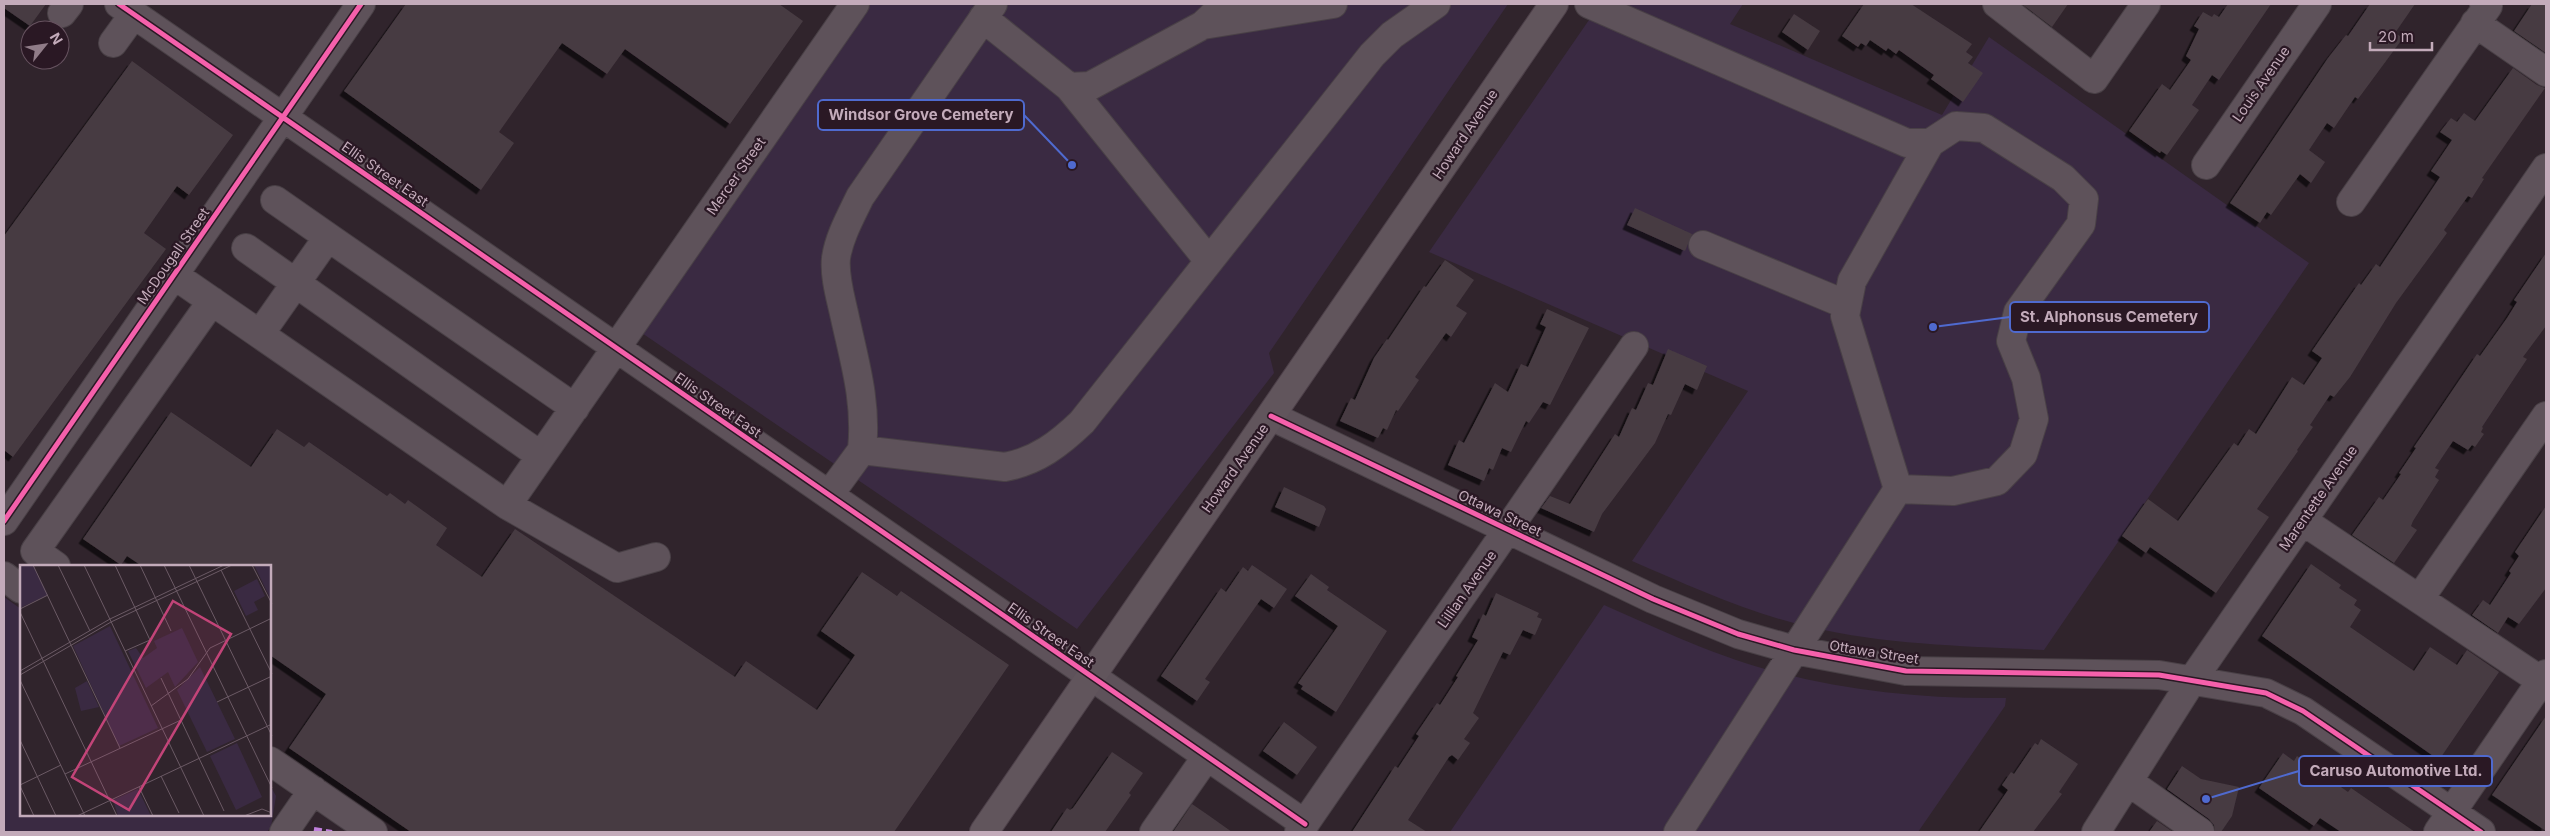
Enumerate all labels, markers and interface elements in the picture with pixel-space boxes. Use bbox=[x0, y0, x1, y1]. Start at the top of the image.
north arrow bbox=[20, 20, 70, 70]
scale bar bbox=[2370, 20, 2432, 52]
text: 20 m bbox=[2378, 27, 2414, 46]
text: N bbox=[47, 29, 67, 47]
street label: Louis Avenue bbox=[2228, 43, 2293, 125]
street label: Howard Avenue bbox=[1428, 86, 1501, 182]
callout: Windsor Grove Cemetery bbox=[818, 100, 1024, 130]
text: Windsor Grove Cemetery bbox=[828, 105, 1014, 124]
street label: Mercer Street bbox=[703, 133, 769, 218]
street label: Ellis Street East bbox=[339, 137, 432, 210]
street label: McDougall Street bbox=[133, 204, 213, 307]
callout: St. Alphonsus Cemetery bbox=[2010, 302, 2209, 332]
text: St. Alphonsus Cemetery bbox=[2020, 307, 2198, 326]
street label: Ellis Street East bbox=[672, 368, 765, 441]
street label: Howard Avenue bbox=[1198, 420, 1272, 515]
street label: Marentette Avenue bbox=[2275, 442, 2360, 554]
street label: Ottawa Street bbox=[1456, 486, 1545, 539]
street label: Lillian Avenue bbox=[1434, 547, 1500, 631]
inset map bbox=[20, 565, 271, 816]
street label: Ellis Street East bbox=[1005, 598, 1098, 671]
street label: Ottawa Street bbox=[1828, 636, 1920, 667]
callout: Caruso Automotive Ltd. bbox=[2299, 756, 2492, 786]
text: Caruso Automotive Ltd. bbox=[2309, 761, 2483, 780]

